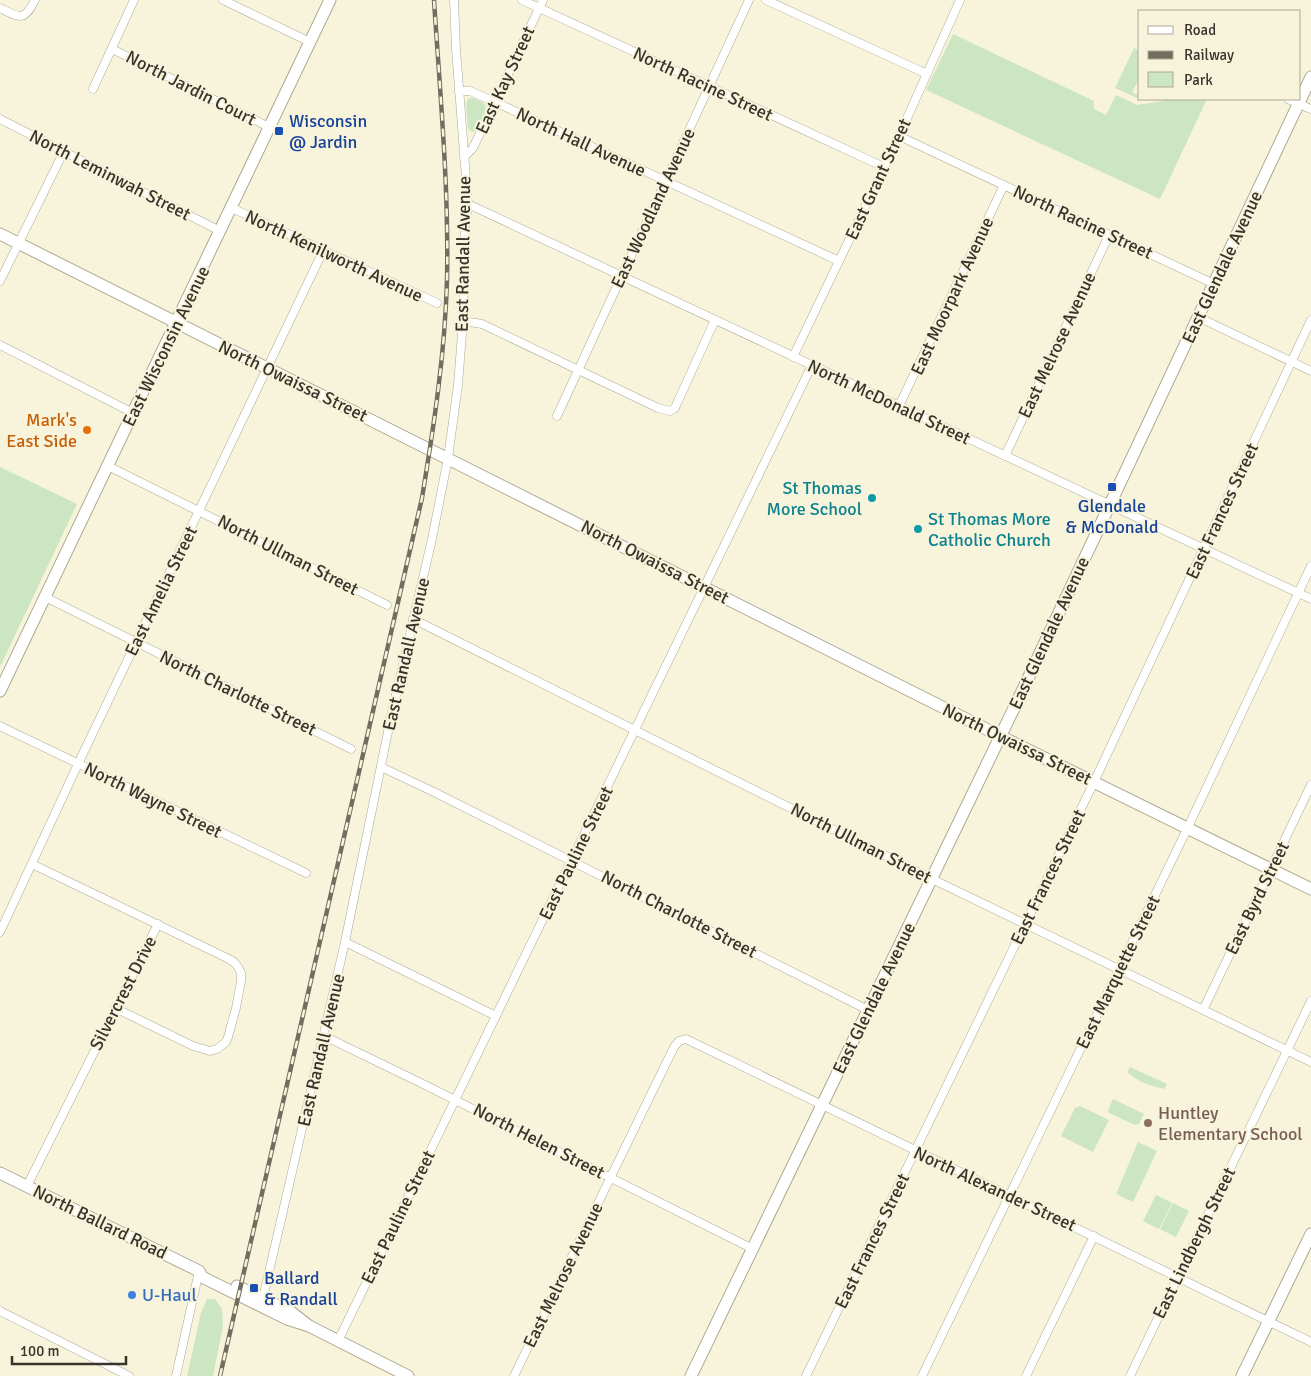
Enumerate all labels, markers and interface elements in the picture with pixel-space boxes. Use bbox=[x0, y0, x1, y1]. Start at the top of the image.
legend bbox=[1138, 10, 1301, 100]
text: Road bbox=[1184, 21, 1216, 39]
street label: East Kay Street bbox=[470, 23, 540, 137]
street label: North Racine Street bbox=[630, 42, 776, 126]
street label: North Jardin Court bbox=[122, 46, 260, 130]
text: Railway bbox=[1184, 46, 1234, 64]
text: Park bbox=[1184, 71, 1213, 89]
street label: North Hall Avenue bbox=[513, 102, 649, 182]
place label: Wisconsin @ Jardin bbox=[289, 110, 367, 153]
street label: East Grant Street bbox=[840, 115, 916, 243]
street label: East Woodland Avenue bbox=[606, 124, 700, 292]
street label: North Leminwah Street bbox=[26, 125, 194, 225]
marker: Wisconsin @ Jardin bbox=[273, 125, 285, 137]
street label: East Randall Avenue bbox=[451, 176, 475, 332]
street label: North Racine Street bbox=[1010, 180, 1156, 264]
street label: East Glendale Avenue bbox=[1177, 187, 1267, 347]
street label: North Kenilworth Avenue bbox=[242, 205, 426, 307]
street label: East Moorpark Avenue bbox=[906, 214, 998, 378]
street label: East Wisconsin Avenue bbox=[118, 262, 214, 430]
street label: East Melrose Avenue bbox=[1013, 268, 1101, 422]
street label: North Owaissa Street bbox=[215, 335, 371, 427]
street label: North McDonald Street bbox=[804, 355, 974, 449]
place label: Mark's East Side bbox=[6, 409, 77, 452]
marker: Mark's East Side bbox=[81, 424, 93, 436]
street label: East Frances Street bbox=[1181, 439, 1263, 583]
place label: St Thomas More School bbox=[767, 477, 862, 520]
marker: Glendale & McDonald bbox=[1106, 481, 1118, 493]
marker: St Thomas More School bbox=[866, 492, 878, 504]
place label: Glendale & McDonald bbox=[1066, 495, 1158, 538]
place label: St Thomas More Catholic Church bbox=[928, 508, 1051, 551]
street label: North Ullman Street bbox=[214, 510, 362, 600]
street label: North Owaissa Street bbox=[577, 515, 733, 609]
street label: East Amelia Street bbox=[120, 522, 202, 660]
marker: St Thomas More Catholic Church bbox=[912, 523, 924, 535]
street label: East Glendale Avenue bbox=[1004, 553, 1094, 713]
street label: East Randall Avenue bbox=[378, 575, 434, 733]
street label: North Charlotte Street bbox=[156, 645, 320, 741]
street label: North Owaissa Street bbox=[939, 698, 1095, 790]
street label: North Wayne Street bbox=[81, 757, 225, 843]
street label: East Pauline Street bbox=[534, 783, 618, 923]
street label: North Ullman Street bbox=[787, 798, 935, 888]
street label: East Frances Street bbox=[1006, 806, 1090, 948]
street label: East Byrd Street bbox=[1220, 838, 1294, 958]
street label: North Charlotte Street bbox=[598, 865, 760, 963]
street label: East Marquette Street bbox=[1071, 892, 1165, 1052]
street label: East Glendale Avenue bbox=[828, 919, 920, 1077]
street label: Silvercrest Drive bbox=[85, 932, 161, 1054]
street label: East Randall Avenue bbox=[293, 971, 349, 1129]
street label: North Helen Street bbox=[470, 1098, 608, 1184]
place label: Huntley Elementary School bbox=[1158, 1102, 1303, 1145]
marker: Huntley Elementary School bbox=[1142, 1117, 1154, 1129]
street label: North Alexander Street bbox=[910, 1142, 1080, 1236]
street label: East Pauline Street bbox=[356, 1147, 440, 1287]
street label: East Lindbergh Street bbox=[1148, 1164, 1240, 1322]
street label: East Frances Street bbox=[830, 1170, 914, 1312]
street label: North Ballard Road bbox=[29, 1180, 171, 1264]
street label: East Melrose Avenue bbox=[518, 1199, 608, 1351]
place label: Ballard & Randall bbox=[264, 1267, 338, 1310]
marker: Ballard & Randall bbox=[248, 1282, 260, 1294]
place label: U-Haul bbox=[142, 1284, 197, 1306]
marker: U-Haul bbox=[126, 1289, 138, 1301]
scale bar bbox=[12, 1334, 126, 1366]
text: 100 m bbox=[20, 1342, 60, 1360]

